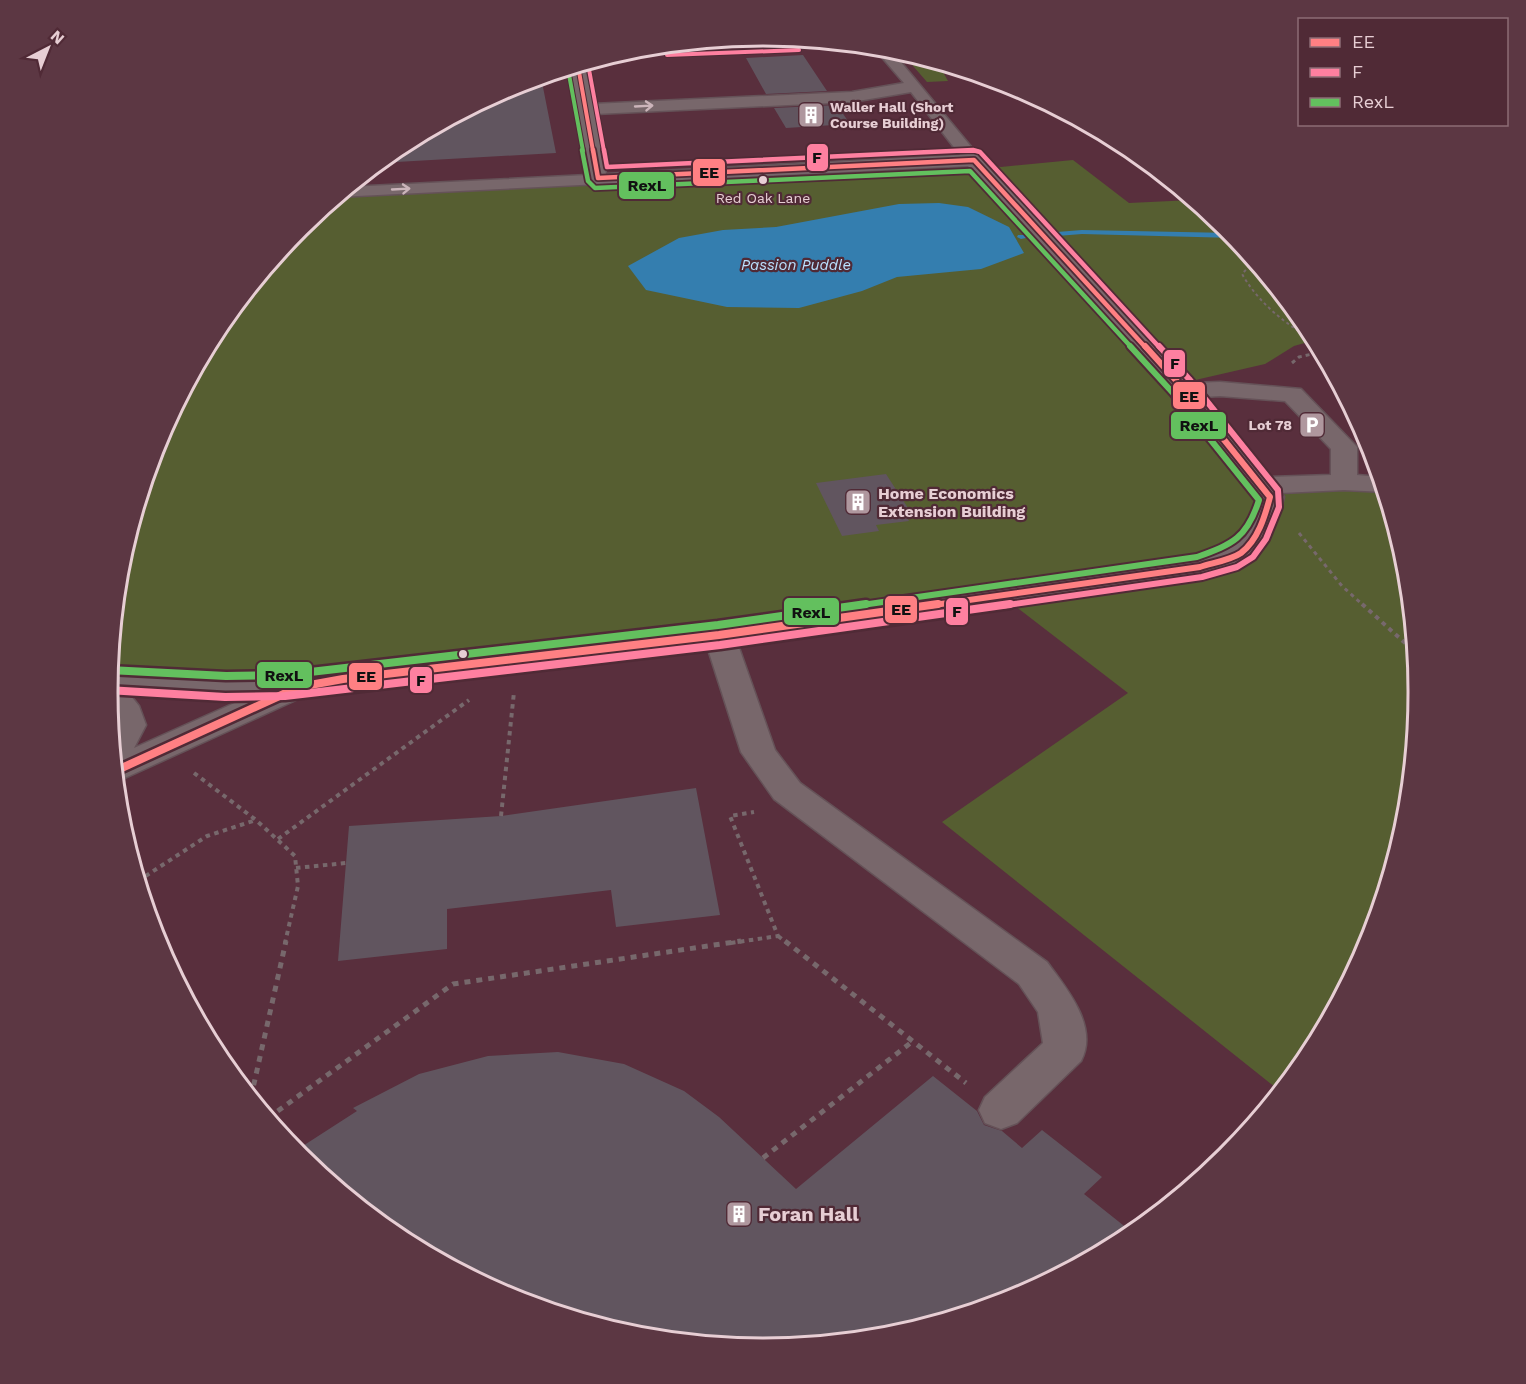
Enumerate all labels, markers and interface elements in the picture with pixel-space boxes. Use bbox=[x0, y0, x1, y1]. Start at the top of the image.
north arrow bbox=[18, 18, 78, 78]
legend bbox=[1298, 18, 1508, 126]
text: N bbox=[47, 26, 68, 48]
text: EE bbox=[1352, 31, 1375, 52]
text: F bbox=[1352, 61, 1363, 82]
text: RexL bbox=[1352, 91, 1394, 112]
place label: Waller Hall (Short Course Building) bbox=[830, 99, 953, 131]
building icon: Waller Hall (Short Course Building) bbox=[796, 100, 826, 130]
one-way arrow bbox=[633, 101, 653, 112]
line badge: F bbox=[806, 143, 829, 172]
text: F bbox=[812, 148, 822, 167]
line badge: EE bbox=[692, 158, 726, 187]
text: EE bbox=[699, 163, 719, 182]
line badge: RexL bbox=[618, 171, 675, 200]
marker: Red Oak Lane bbox=[757, 174, 769, 186]
text: RexL bbox=[628, 176, 667, 195]
one-way arrow bbox=[390, 184, 410, 195]
place label: Red Oak Lane bbox=[716, 190, 810, 206]
water label: Passion Puddle bbox=[741, 256, 851, 274]
line badge: F bbox=[1163, 349, 1186, 378]
text: F bbox=[1170, 354, 1180, 373]
line badge: EE bbox=[1172, 381, 1206, 410]
text: EE bbox=[1179, 387, 1199, 406]
parking icon: Lot 78 bbox=[1297, 410, 1327, 440]
line badge: RexL bbox=[1170, 411, 1227, 440]
text: RexL bbox=[1180, 416, 1219, 435]
place label: Lot 78 bbox=[1249, 417, 1292, 433]
place label: Home Economics Extension Building bbox=[878, 484, 1025, 521]
building icon: Home Economics Extension Building bbox=[843, 487, 873, 517]
line badge: EE bbox=[884, 595, 918, 624]
line badge: RexL bbox=[783, 597, 840, 626]
line badge: F bbox=[945, 597, 969, 626]
text: EE bbox=[891, 600, 911, 619]
text: F bbox=[952, 602, 962, 621]
text: RexL bbox=[792, 603, 831, 622]
unlabelled marker bbox=[457, 648, 469, 660]
line badge: RexL bbox=[256, 661, 313, 689]
line badge: EE bbox=[348, 662, 383, 691]
text: RexL bbox=[265, 666, 304, 685]
line badge: F bbox=[409, 666, 433, 694]
text: EE bbox=[356, 667, 376, 686]
text: F bbox=[416, 671, 426, 690]
building icon: Foran Hall bbox=[724, 1199, 754, 1229]
place label: Foran Hall bbox=[758, 1202, 859, 1226]

